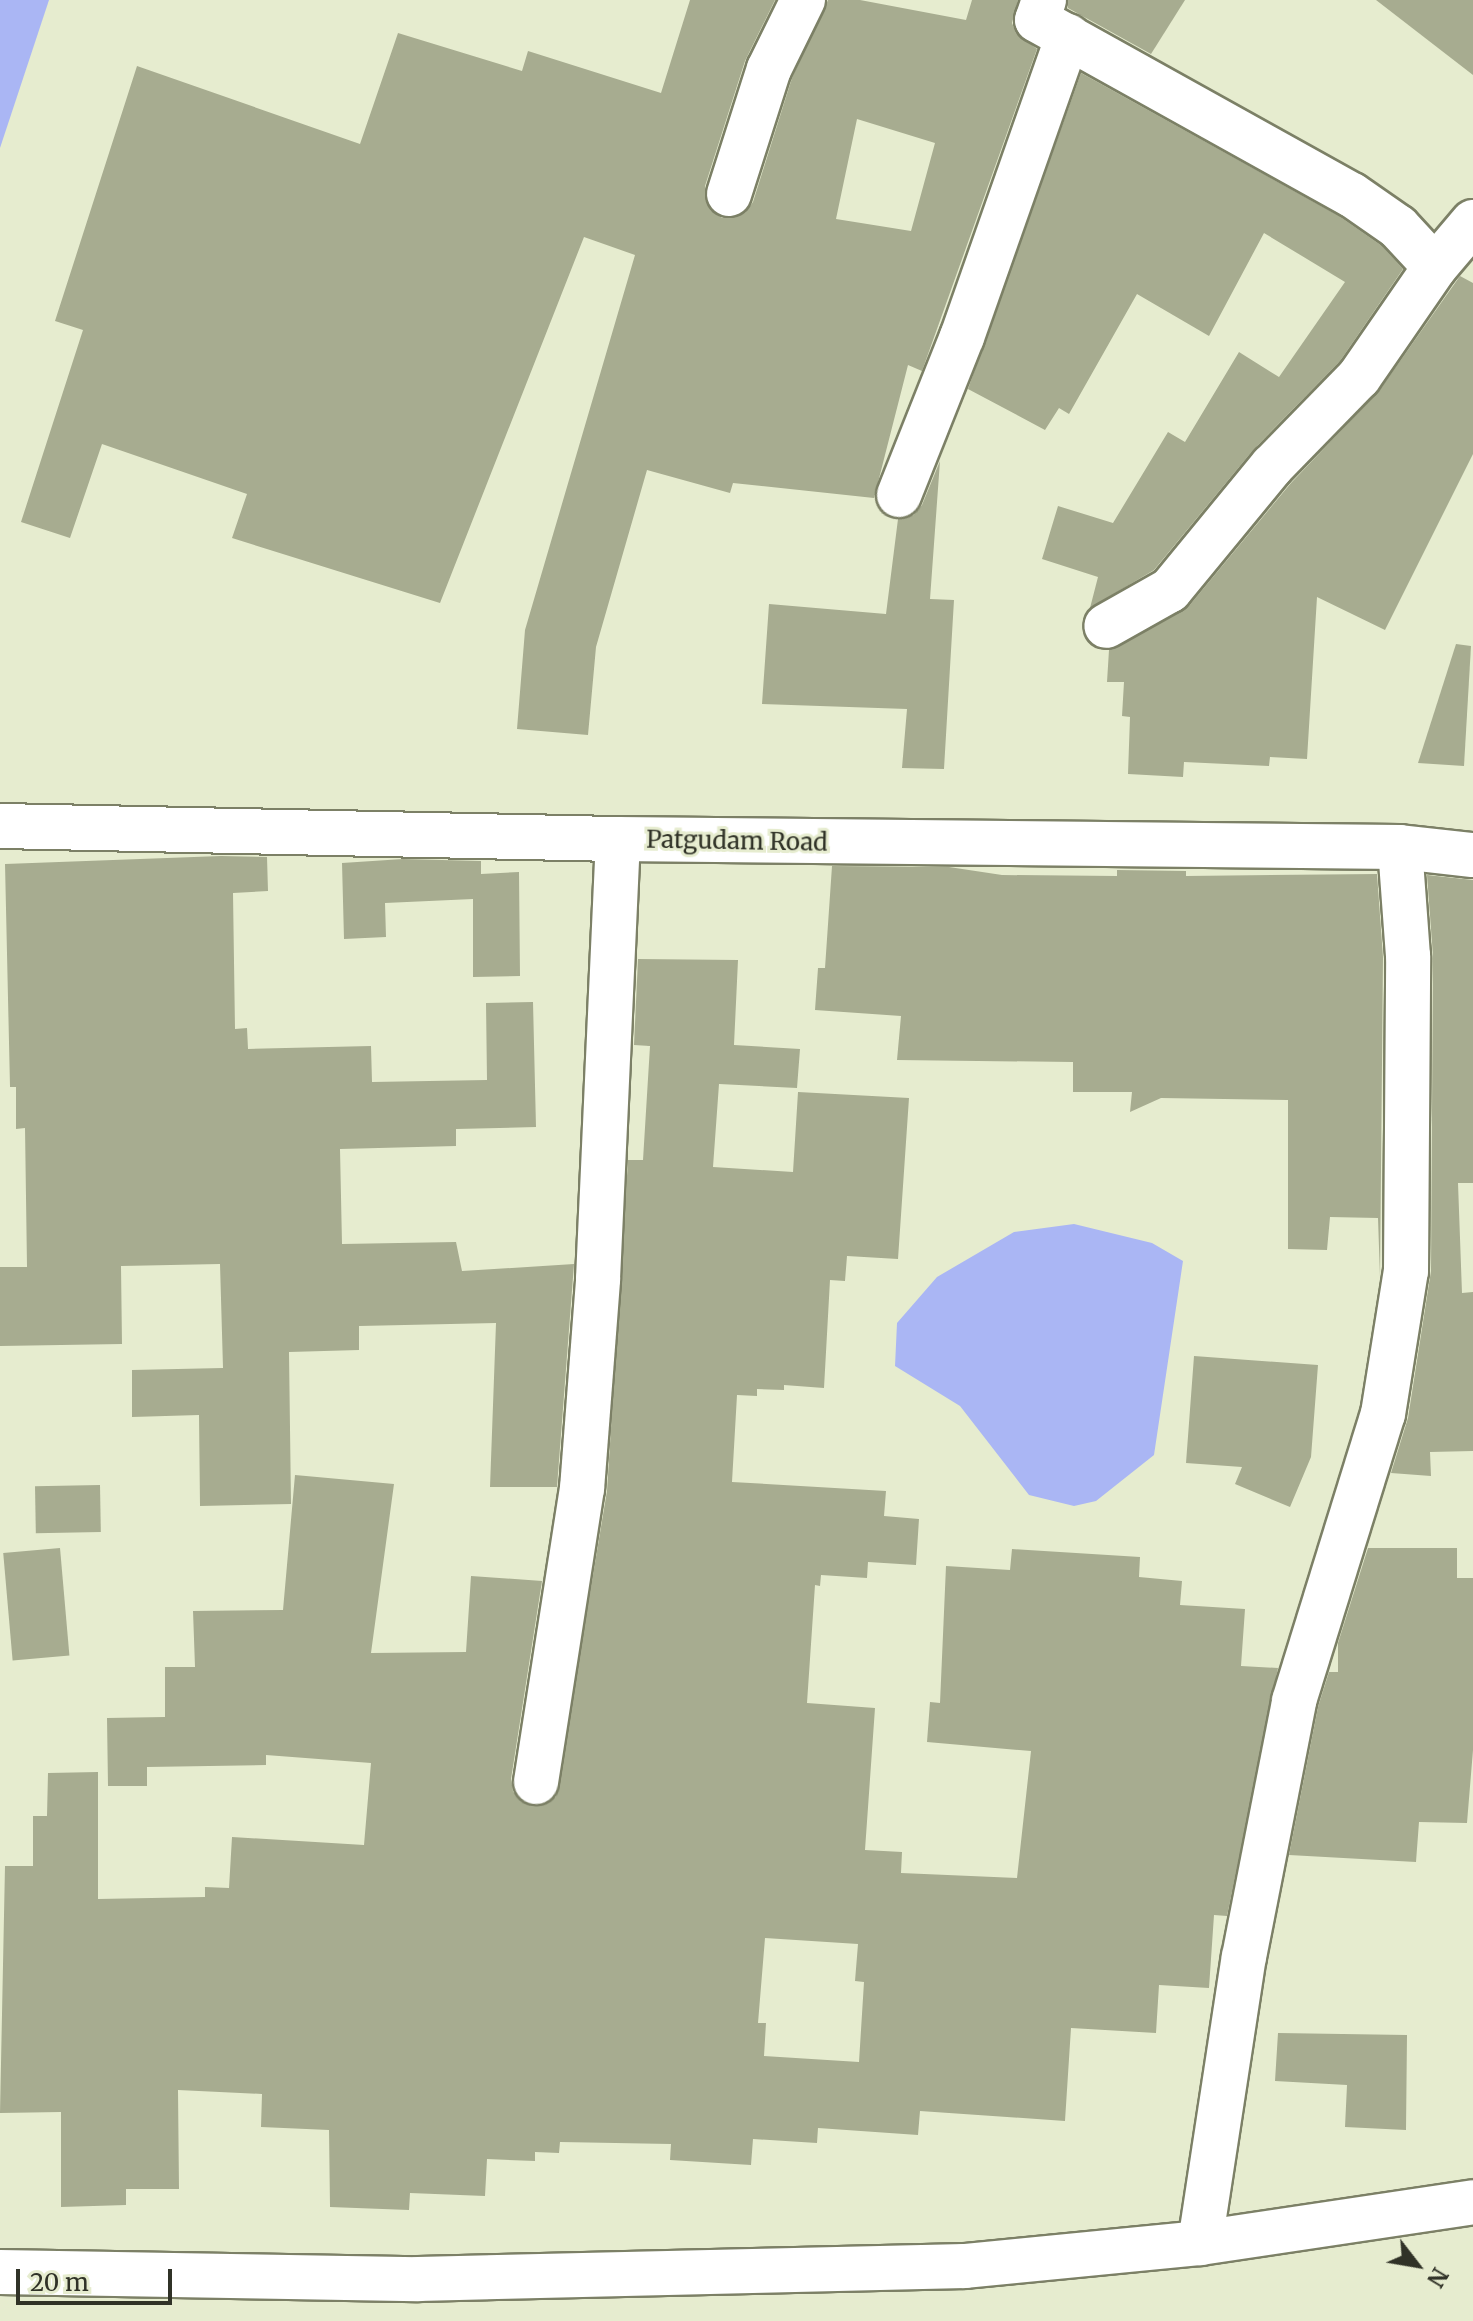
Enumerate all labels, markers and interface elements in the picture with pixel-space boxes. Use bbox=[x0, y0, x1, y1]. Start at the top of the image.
street label: Patgudam Road bbox=[646, 825, 828, 857]
north arrow bbox=[1377, 2225, 1457, 2305]
scale bar bbox=[20, 2253, 176, 2303]
text: N bbox=[1421, 2263, 1454, 2292]
text: 20 m bbox=[30, 2267, 89, 2298]

